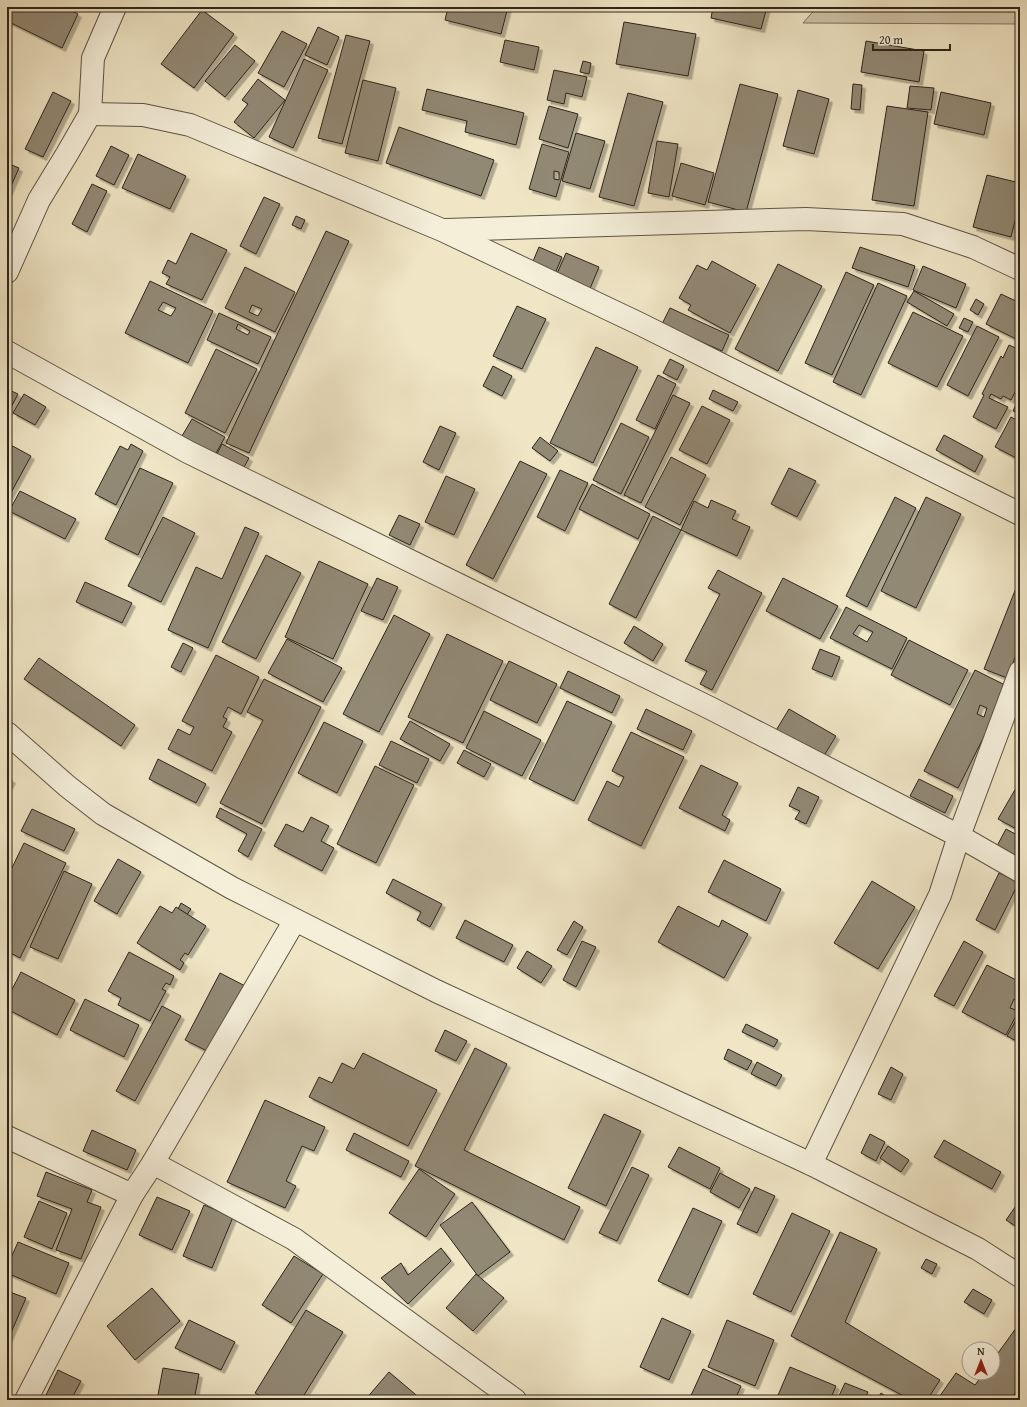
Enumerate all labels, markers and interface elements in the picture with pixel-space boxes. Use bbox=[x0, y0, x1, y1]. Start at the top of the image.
scale bar bbox=[873, 26, 950, 52]
text: 20 m bbox=[879, 31, 903, 48]
north arrow bbox=[961, 1341, 1001, 1381]
text: N bbox=[977, 1343, 985, 1359]

